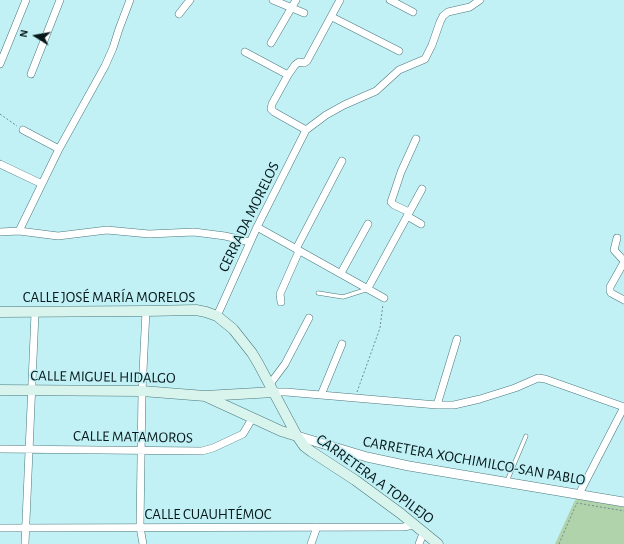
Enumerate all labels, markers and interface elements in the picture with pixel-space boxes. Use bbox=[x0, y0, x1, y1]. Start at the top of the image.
north arrow bbox=[16, 16, 56, 56]
text: N bbox=[18, 29, 30, 38]
street label: CERRADA MORELOS bbox=[215, 159, 283, 275]
street label: CALLE JOSÉ MARÍA MORELOS bbox=[23, 288, 195, 306]
street label: CALLE MIGUEL HIDALGO bbox=[30, 367, 176, 387]
street label: CALLE MATAMOROS bbox=[73, 427, 193, 447]
street label: CARRETERA A TOPILEJO bbox=[313, 430, 437, 528]
street label: CARRETERA XOCHIMILCO-SAN PABLO bbox=[361, 433, 587, 489]
street label: CALLE CUAUHTÉMOC bbox=[144, 505, 272, 523]

